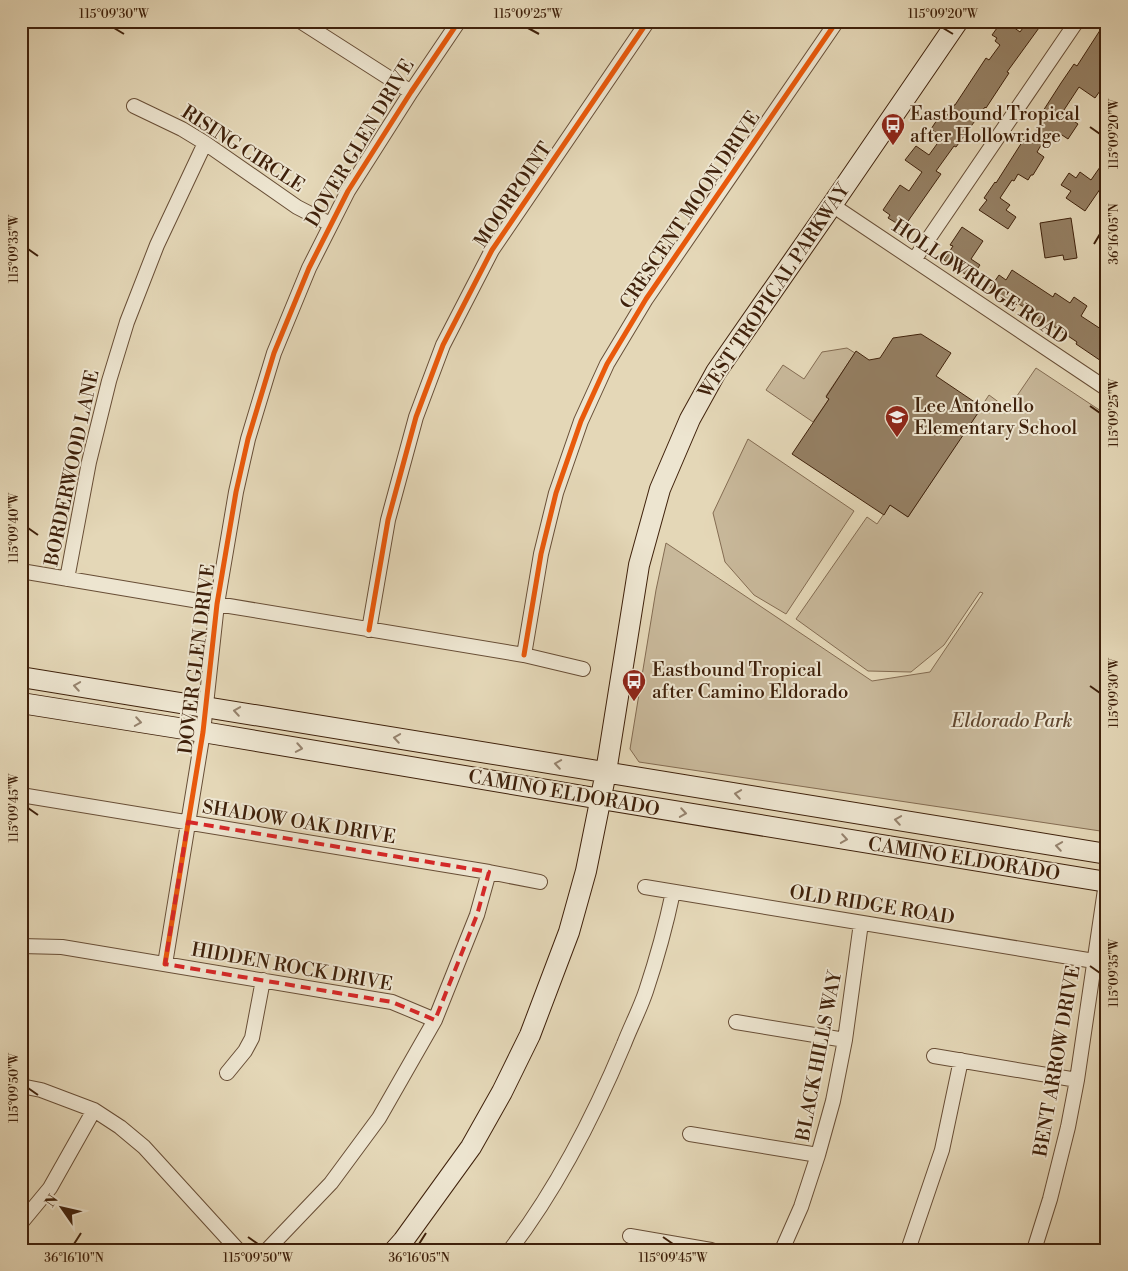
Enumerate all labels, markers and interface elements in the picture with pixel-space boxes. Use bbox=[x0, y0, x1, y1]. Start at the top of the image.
text: 115°09'30"W bbox=[79, 7, 150, 22]
text: 115°09'25"W bbox=[494, 7, 563, 22]
text: 115°09'20"W bbox=[908, 7, 979, 22]
street label: DOVER GLEN DRIVE bbox=[300, 55, 420, 231]
text: 115°09'20"W bbox=[1107, 98, 1122, 169]
street label: RISING CIRCLE bbox=[177, 100, 309, 198]
place label: Eastbound Tropical after Hollowridge bbox=[910, 102, 1080, 148]
street label: CRESCENT MOON DRIVE bbox=[615, 106, 765, 314]
bus stop icon: Eastbound Tropical after Hollowridge bbox=[880, 112, 906, 146]
street label: MOORPOINT bbox=[469, 138, 557, 252]
street label: WEST TROPICAL PARKWAY bbox=[693, 178, 856, 404]
text: 36°16'05"N bbox=[1107, 203, 1122, 265]
text: 115°09'35"W bbox=[7, 214, 22, 283]
street label: HOLLOWRIDGE ROAD bbox=[887, 214, 1073, 350]
street label: BORDERWOOD LANE bbox=[39, 368, 105, 569]
text: 115°09'25"W bbox=[1107, 378, 1122, 447]
place label: Lee Antonello Elementary School bbox=[914, 394, 1078, 440]
school or university icon: Lee Antonello Elementary School bbox=[884, 404, 910, 438]
text: 115°09'40"W bbox=[7, 492, 22, 563]
street label: DOVER GLEN DRIVE bbox=[173, 562, 221, 756]
text: 115°09'30"W bbox=[1107, 657, 1122, 728]
place label: Eastbound Tropical after Camino Eldorado bbox=[652, 658, 848, 704]
bus stop icon: Eastbound Tropical after Camino Eldorado bbox=[621, 668, 647, 702]
one-way arrow bbox=[72, 681, 81, 691]
one-way arrow bbox=[233, 707, 241, 717]
park label: Eldorado Park bbox=[951, 709, 1072, 733]
one-way arrow bbox=[134, 716, 143, 726]
one-way arrow bbox=[393, 733, 402, 743]
one-way arrow bbox=[294, 743, 303, 753]
one-way arrow bbox=[553, 760, 562, 770]
street label: CAMINO ELDORADO bbox=[466, 764, 662, 822]
text: 115°09'45"W bbox=[7, 772, 22, 843]
one-way arrow bbox=[734, 789, 742, 799]
street label: SHADOW OAK DRIVE bbox=[201, 795, 397, 849]
one-way arrow bbox=[679, 807, 688, 817]
one-way arrow bbox=[894, 815, 903, 825]
street label: CAMINO ELDORADO bbox=[866, 832, 1062, 886]
one-way arrow bbox=[840, 833, 848, 844]
one-way arrow bbox=[1054, 841, 1062, 852]
street label: OLD RIDGE ROAD bbox=[788, 880, 956, 930]
street label: HIDDEN ROCK DRIVE bbox=[190, 937, 394, 997]
text: 115°09'35"W bbox=[1107, 938, 1122, 1007]
street label: BENT ARROW DRIVE bbox=[1028, 963, 1086, 1160]
street label: BLACK HILLS WAY bbox=[791, 967, 848, 1144]
text: 115°09'50"W bbox=[7, 1052, 22, 1123]
north arrow bbox=[38, 1184, 88, 1234]
text: N bbox=[41, 1192, 63, 1211]
text: 36°16'10"N bbox=[44, 1251, 104, 1266]
text: 115°09'50"W bbox=[223, 1251, 294, 1266]
text: 36°16'05"N bbox=[388, 1251, 450, 1266]
text: 115°09'45"W bbox=[639, 1251, 709, 1266]

